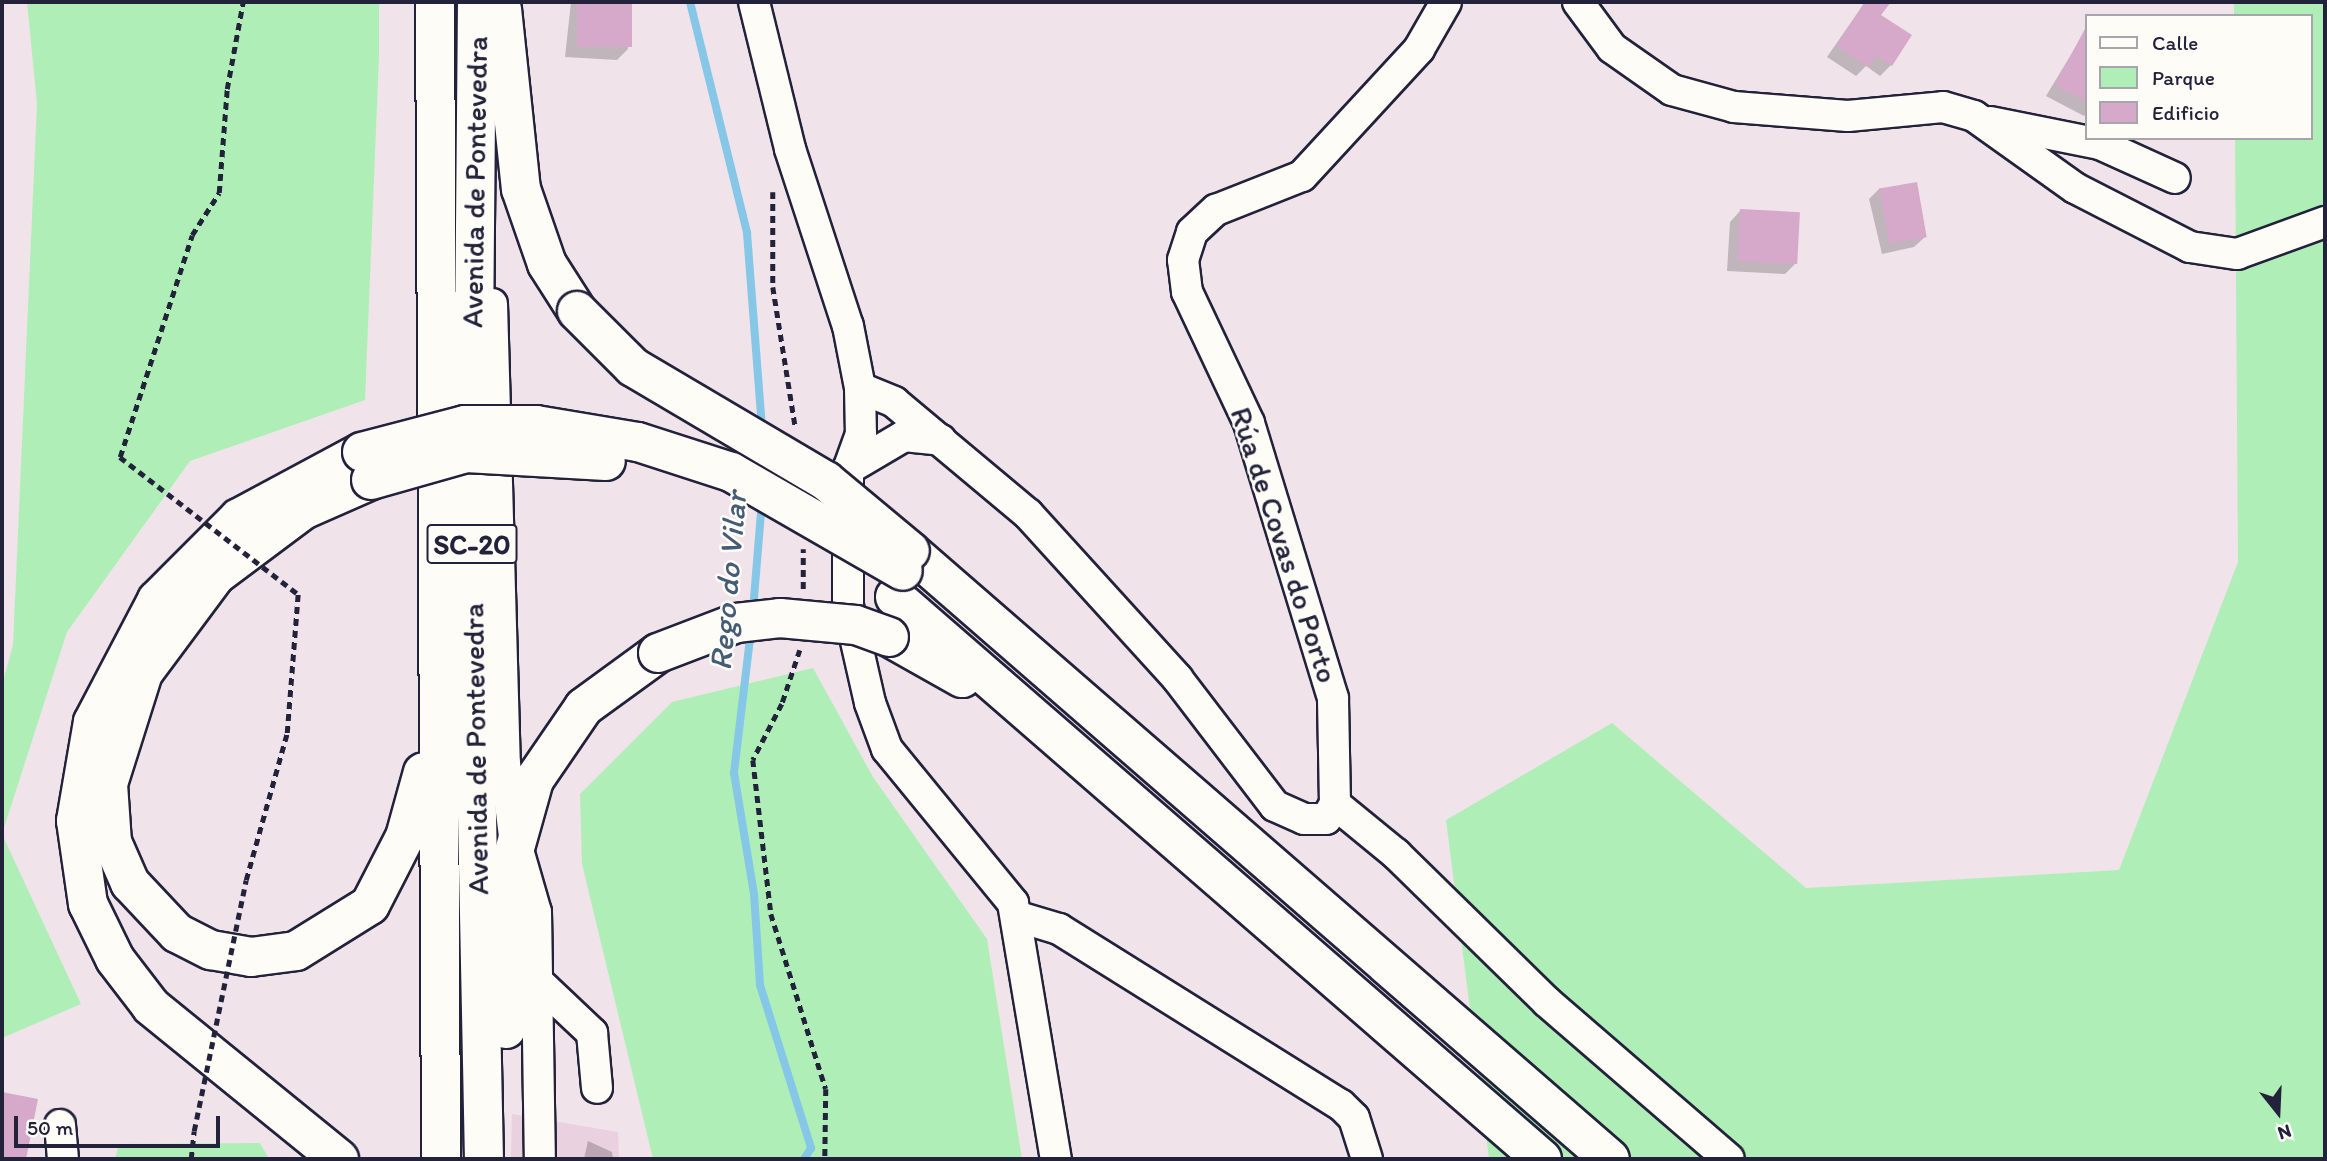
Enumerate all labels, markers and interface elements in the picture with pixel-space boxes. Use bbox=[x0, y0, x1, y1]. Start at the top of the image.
legend bbox=[2086, 14, 2313, 140]
text: Calle bbox=[2152, 30, 2198, 55]
street label: Avenida de Pontevedra bbox=[454, 35, 496, 329]
text: Parque bbox=[2152, 65, 2215, 90]
text: Edificio bbox=[2152, 100, 2220, 125]
street label: Rúa de Covas do Porto bbox=[1223, 403, 1345, 687]
water label: Rego do Vilar bbox=[701, 490, 755, 672]
road number: SC-20 bbox=[426, 520, 518, 568]
street label: Avenida de Pontevedra bbox=[455, 602, 497, 896]
north arrow bbox=[2243, 1077, 2313, 1147]
scale bar bbox=[18, 1102, 224, 1146]
text: 50 m bbox=[27, 1115, 73, 1140]
text: N bbox=[2275, 1120, 2294, 1145]

